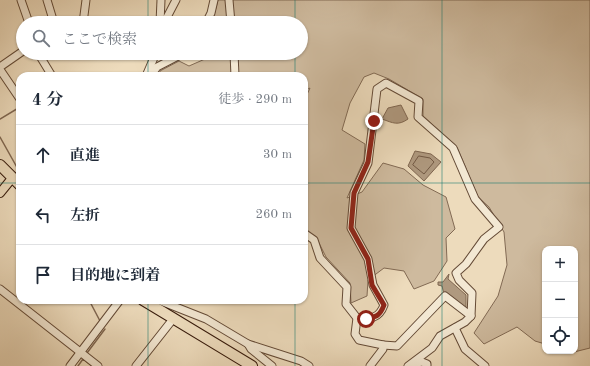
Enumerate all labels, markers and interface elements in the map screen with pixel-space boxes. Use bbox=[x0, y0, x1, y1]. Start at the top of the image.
search box bbox=[16, 16, 308, 60]
icon: search bbox=[30, 27, 52, 49]
text: ここで検索 bbox=[62, 33, 137, 48]
text: 4 分 bbox=[32, 92, 64, 109]
text: 徒歩 · 290 m bbox=[218, 93, 292, 106]
route end bbox=[365, 112, 383, 130]
icon: ahead bbox=[32, 144, 54, 166]
text: 30 m bbox=[263, 148, 292, 161]
text: 直進 bbox=[70, 149, 100, 164]
icon: left bbox=[32, 204, 54, 226]
text: 260 m bbox=[255, 208, 292, 221]
text: 左折 bbox=[70, 209, 100, 224]
map controls bbox=[542, 246, 578, 354]
button: + bbox=[542, 246, 578, 282]
icon: arrive bbox=[32, 264, 54, 286]
text: 目的地に到着 bbox=[70, 269, 160, 284]
button: − bbox=[542, 282, 578, 318]
route start bbox=[357, 310, 375, 328]
button: locate bbox=[542, 318, 578, 354]

